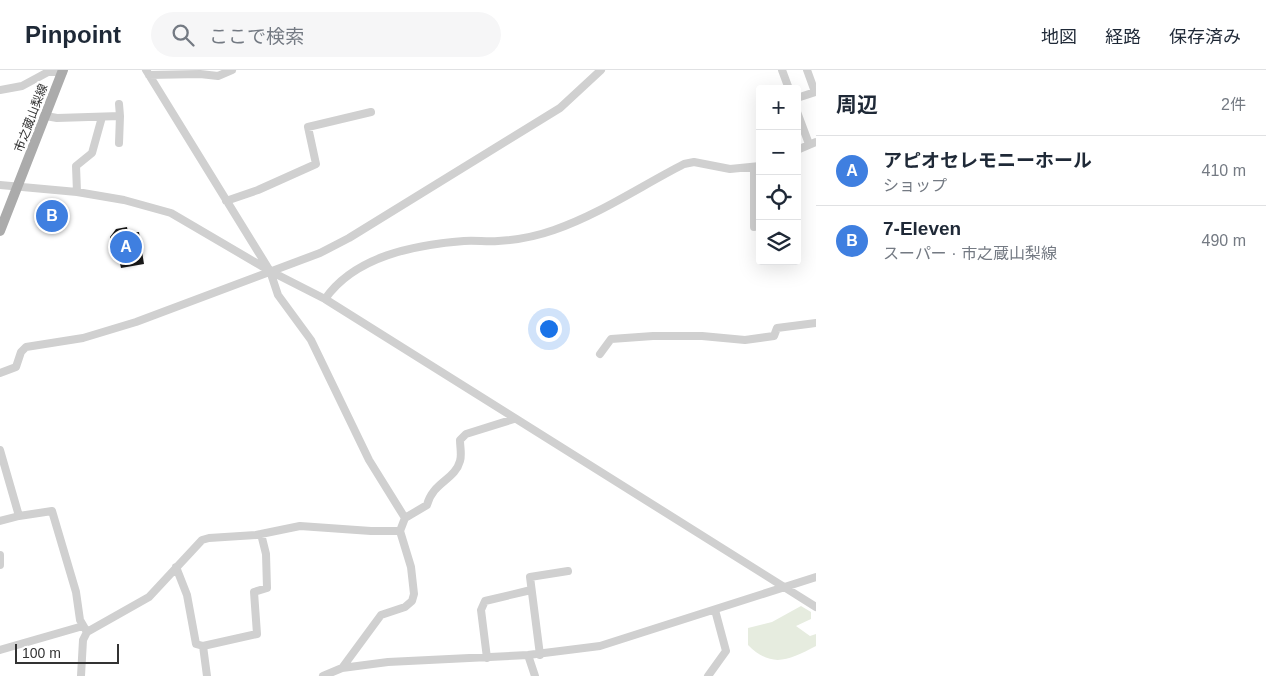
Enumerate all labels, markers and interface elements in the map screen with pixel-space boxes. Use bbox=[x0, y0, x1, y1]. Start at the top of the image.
search box bbox=[151, 12, 501, 57]
text: Pinpoint bbox=[25, 21, 121, 48]
icon: search bbox=[169, 21, 197, 49]
text: ここで検索 bbox=[209, 26, 304, 47]
text: 地図 bbox=[1041, 27, 1077, 47]
text: 経路 bbox=[1105, 27, 1141, 47]
text: 保存済み bbox=[1169, 27, 1241, 47]
street label: 市之蔵山梨線 bbox=[12, 82, 50, 154]
map controls bbox=[756, 85, 801, 265]
button: + bbox=[756, 85, 801, 130]
text: 周辺 bbox=[836, 93, 878, 116]
text: 2件 bbox=[1221, 96, 1246, 113]
button: − bbox=[756, 130, 801, 175]
text: アピオセレモニーホール bbox=[883, 150, 1092, 171]
text: A bbox=[846, 162, 858, 179]
text: 410 m bbox=[1202, 162, 1246, 179]
button: locate bbox=[756, 175, 801, 220]
text: ショップ bbox=[883, 177, 947, 194]
pin: B bbox=[36, 197, 68, 235]
text: 7-Eleven bbox=[883, 218, 961, 239]
button: layers bbox=[756, 220, 801, 265]
pin: A bbox=[110, 228, 142, 266]
text: B bbox=[846, 232, 858, 249]
text: 490 m bbox=[1202, 232, 1246, 249]
text: スーパー · 市之蔵山梨線 bbox=[883, 245, 1057, 262]
your location bbox=[536, 316, 562, 342]
scale bar bbox=[15, 641, 119, 664]
text: 100 m bbox=[22, 645, 61, 661]

